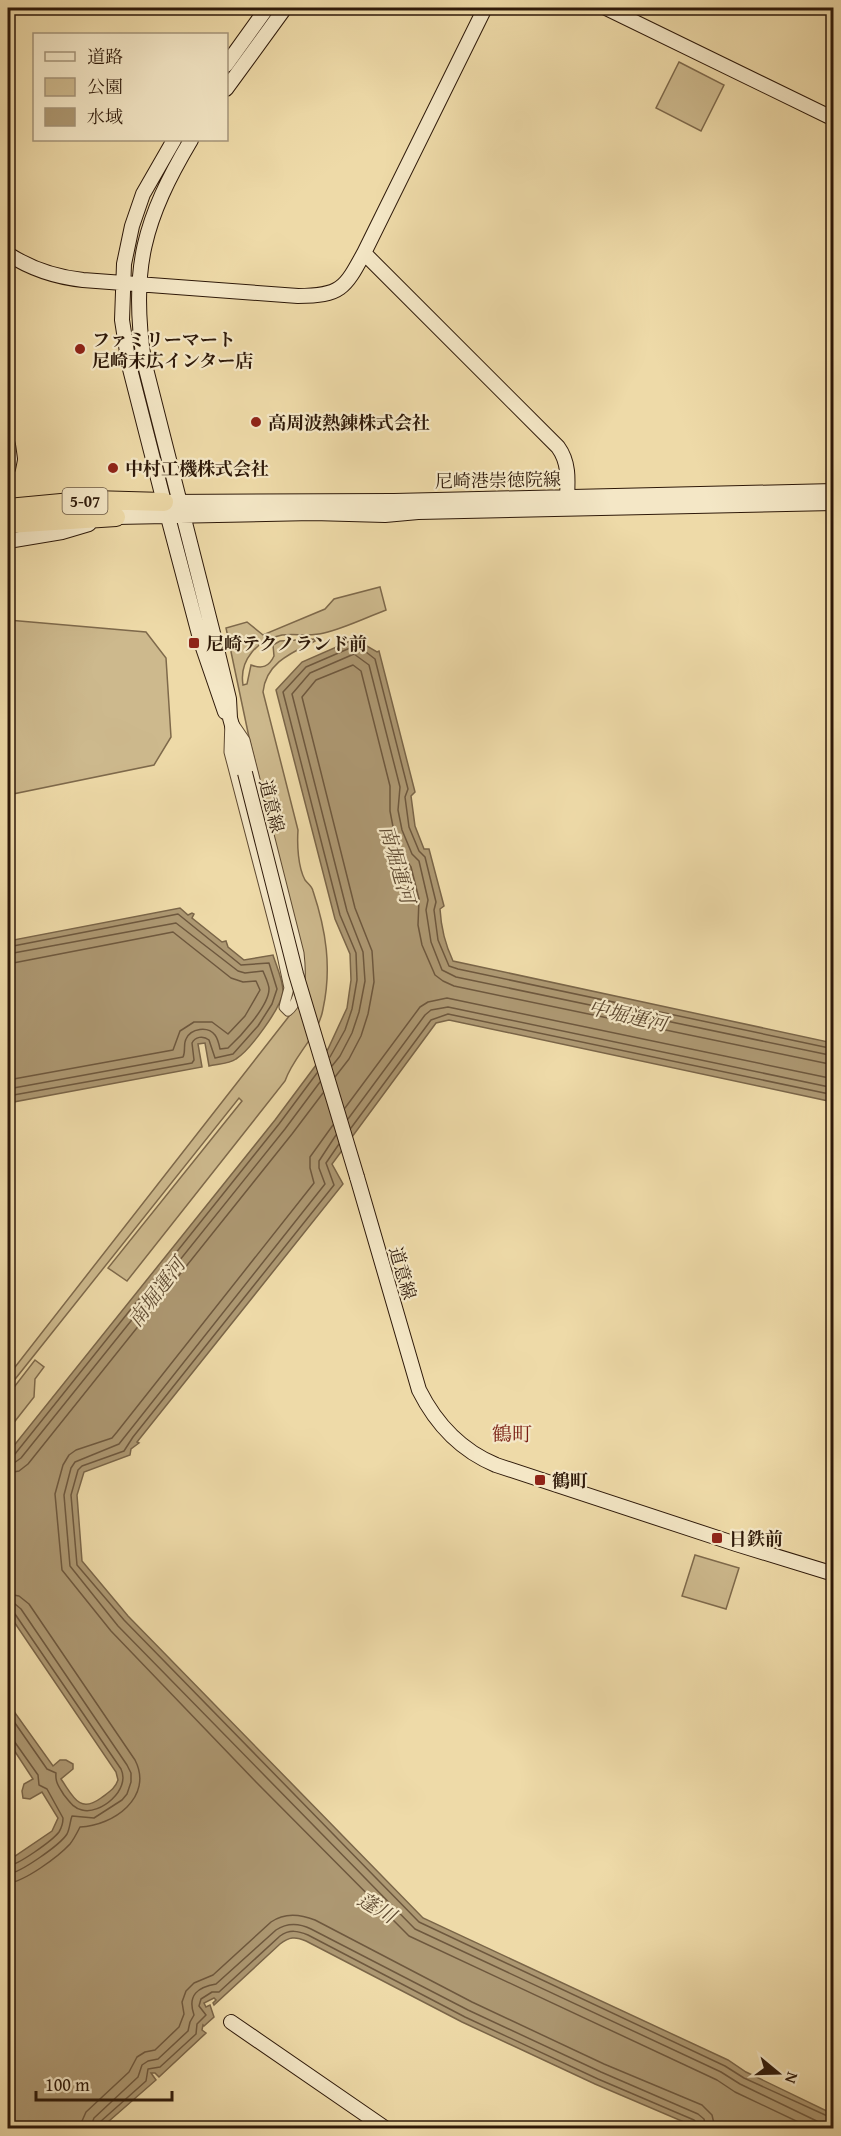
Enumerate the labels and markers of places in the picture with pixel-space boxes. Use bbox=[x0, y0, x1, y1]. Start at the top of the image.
place label: ファミリーマート 尼崎末広インター店 bbox=[92, 326, 253, 374]
marker: ファミリーマート 尼崎末広インター店 bbox=[73, 342, 87, 356]
place label: 高周波熱錬株式会社 bbox=[268, 409, 430, 436]
marker: 高周波熱錬株式会社 bbox=[249, 415, 263, 429]
place label: 中村工機株式会社 bbox=[125, 455, 269, 482]
marker: 中村工機株式会社 bbox=[106, 461, 120, 475]
place label: 尼崎テクノランド前 bbox=[206, 630, 367, 657]
marker: 尼崎テクノランド前 bbox=[187, 636, 201, 650]
place label: 鶴町 bbox=[552, 1467, 588, 1494]
marker: 鶴町 bbox=[533, 1473, 547, 1487]
place label: 日鉄前 bbox=[729, 1525, 783, 1552]
marker: 日鉄前 bbox=[710, 1531, 724, 1545]

